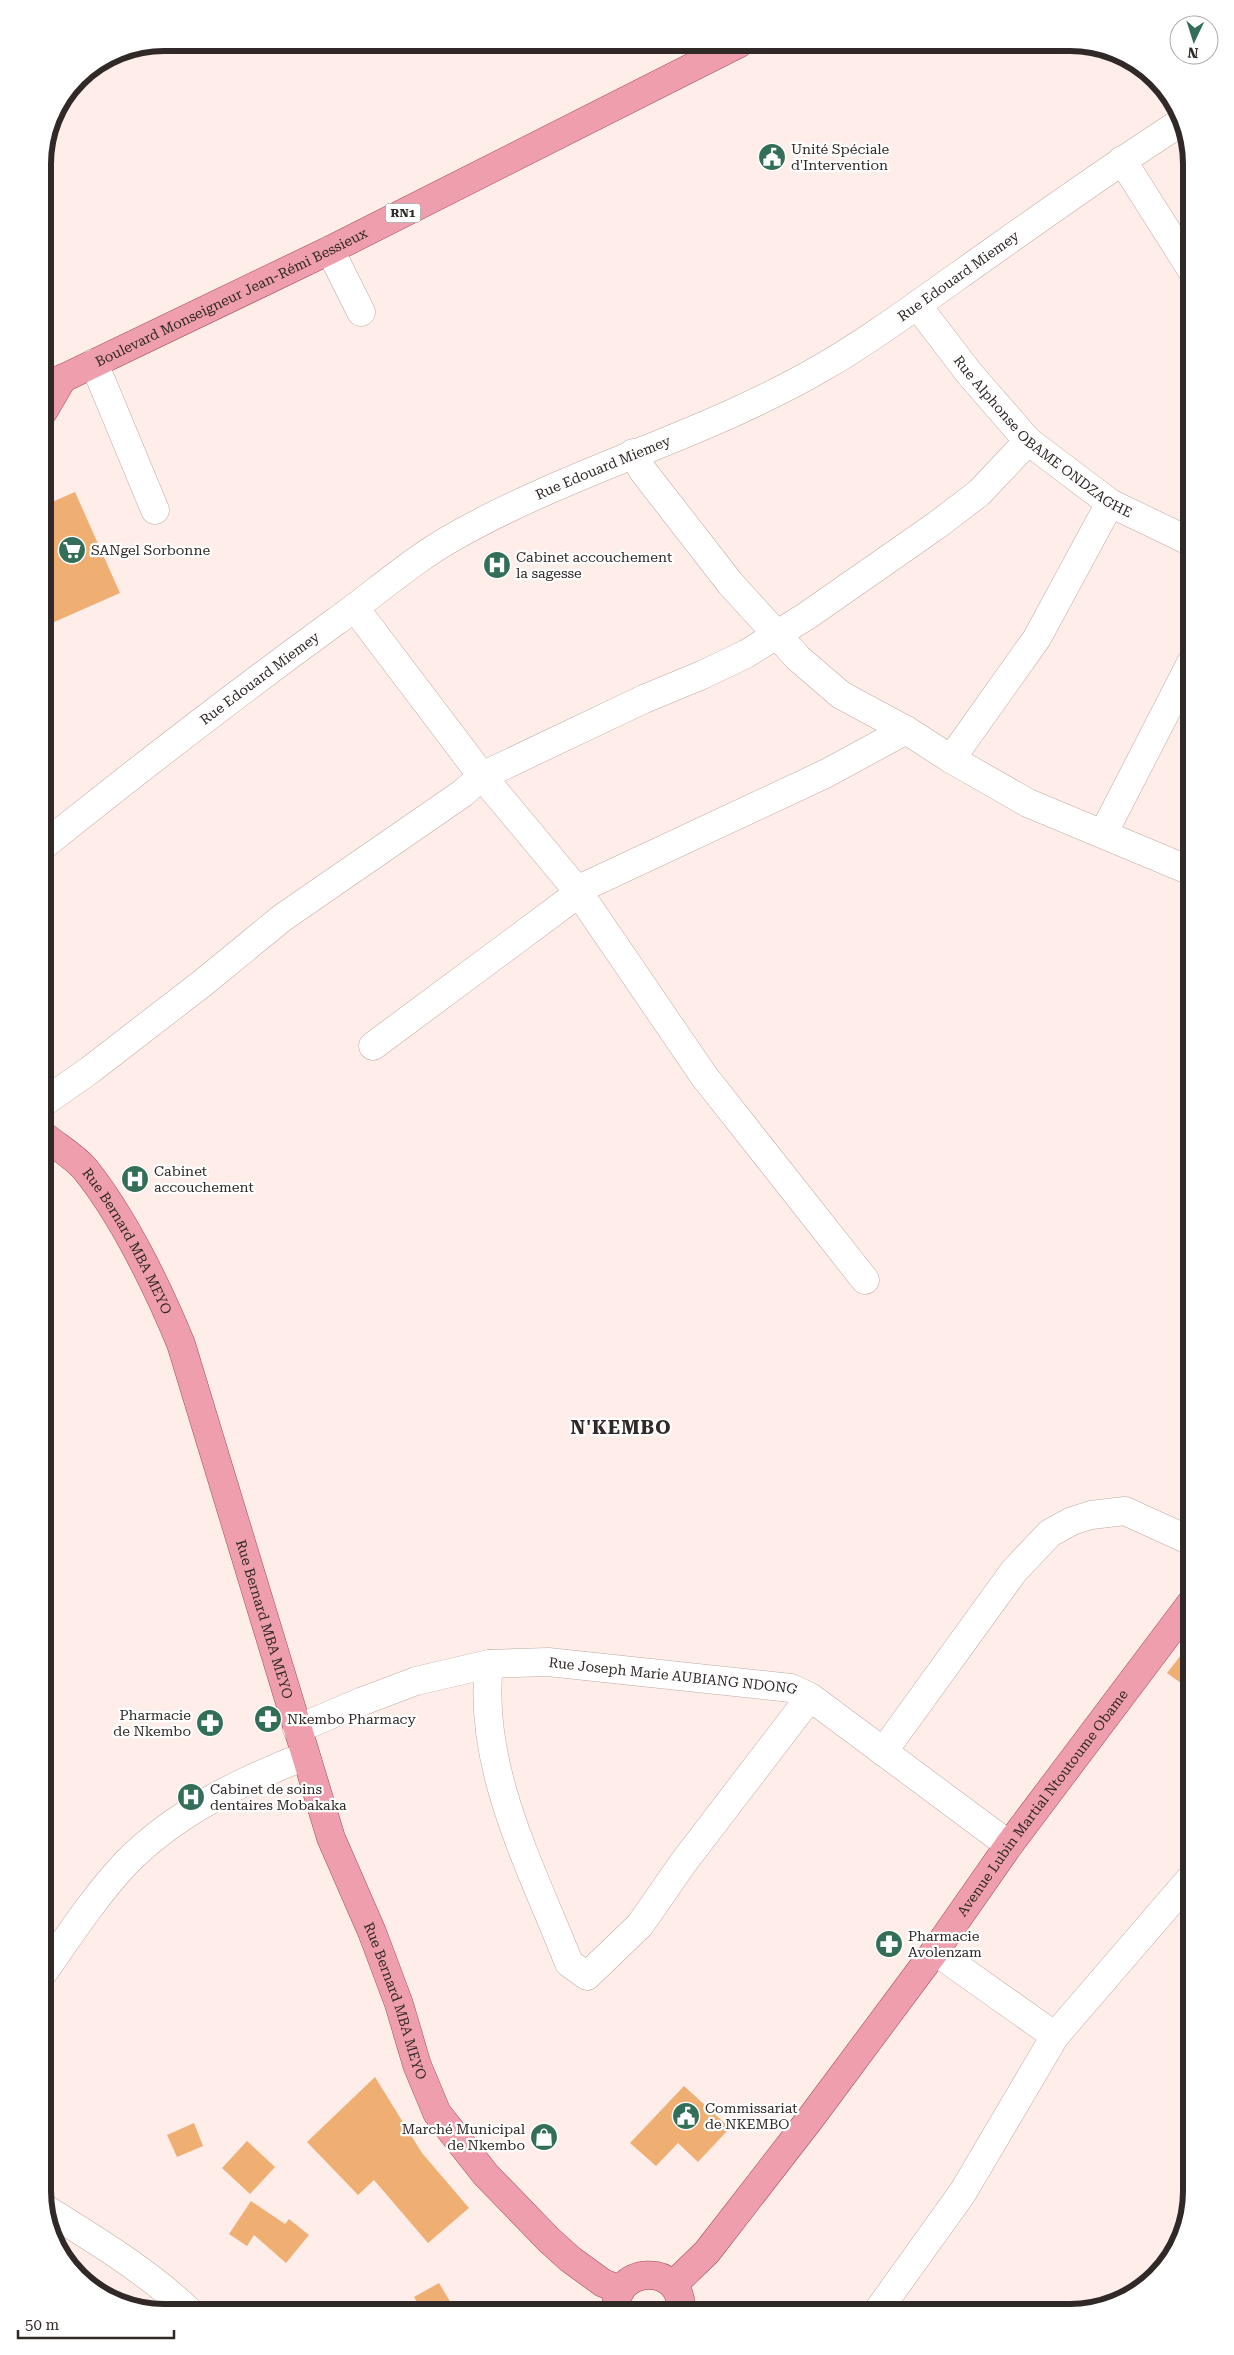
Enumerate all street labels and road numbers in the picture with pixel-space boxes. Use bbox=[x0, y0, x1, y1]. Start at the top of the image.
road number: RN1 bbox=[386, 204, 420, 222]
street label: Boulevard Monseigneur Jean-Rémi Bessieux bbox=[93, 225, 370, 370]
street label: Rue Edouard Miemey bbox=[895, 227, 1022, 324]
street label: Rue Alphonse OBAME ONDZAGHE bbox=[951, 352, 1135, 521]
street label: Rue Edouard Miemey bbox=[533, 432, 674, 503]
street label: Rue Edouard Miemey bbox=[197, 628, 323, 728]
street label: Rue Bernard MBA MEYO bbox=[79, 1165, 175, 1317]
street label: Rue Bernard MBA MEYO bbox=[233, 1538, 296, 1701]
street label: Rue Joseph Marie AUBIANG NDONG bbox=[548, 1654, 800, 1698]
street label: Avenue Lubin Martial Ntoutoume Obame bbox=[954, 1686, 1131, 1919]
street label: Rue Bernard MBA MEYO bbox=[361, 1920, 430, 2082]

